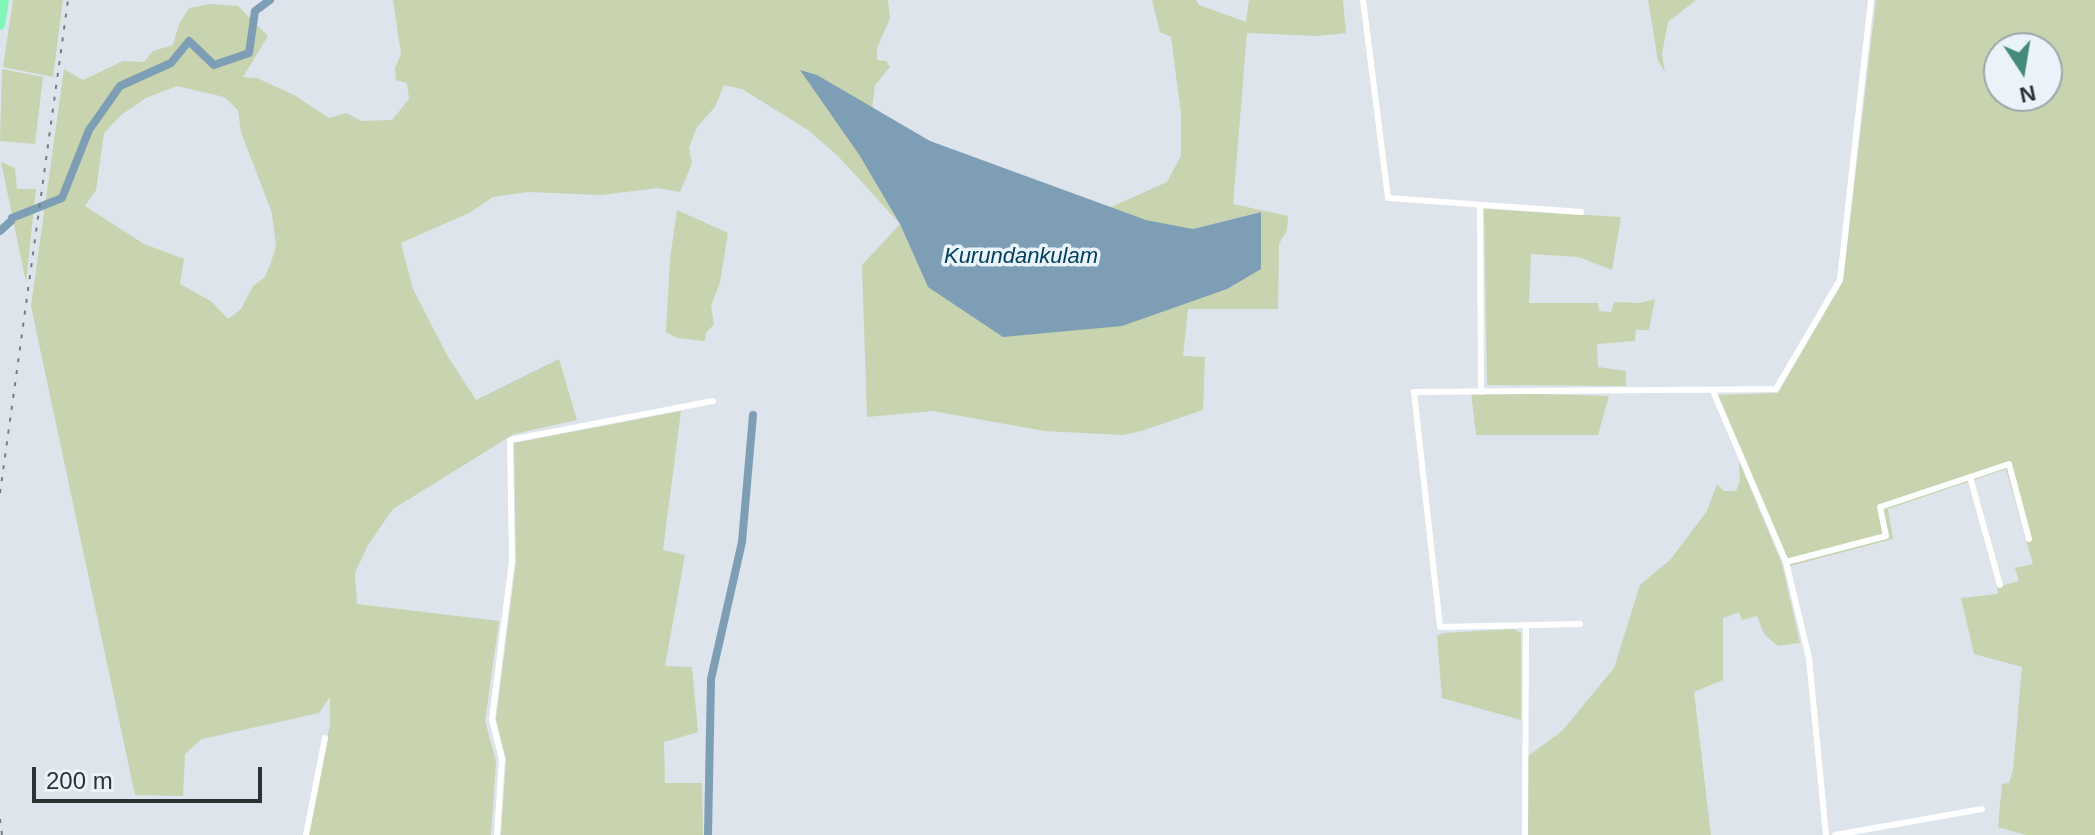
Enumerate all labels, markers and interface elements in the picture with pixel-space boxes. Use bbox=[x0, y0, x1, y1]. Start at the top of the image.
north arrow bbox=[1983, 32, 2063, 112]
text: N bbox=[2017, 80, 2038, 108]
water label: Kurundankulam bbox=[944, 244, 1098, 270]
scale bar bbox=[36, 751, 266, 801]
text: 200 m bbox=[46, 767, 113, 794]

